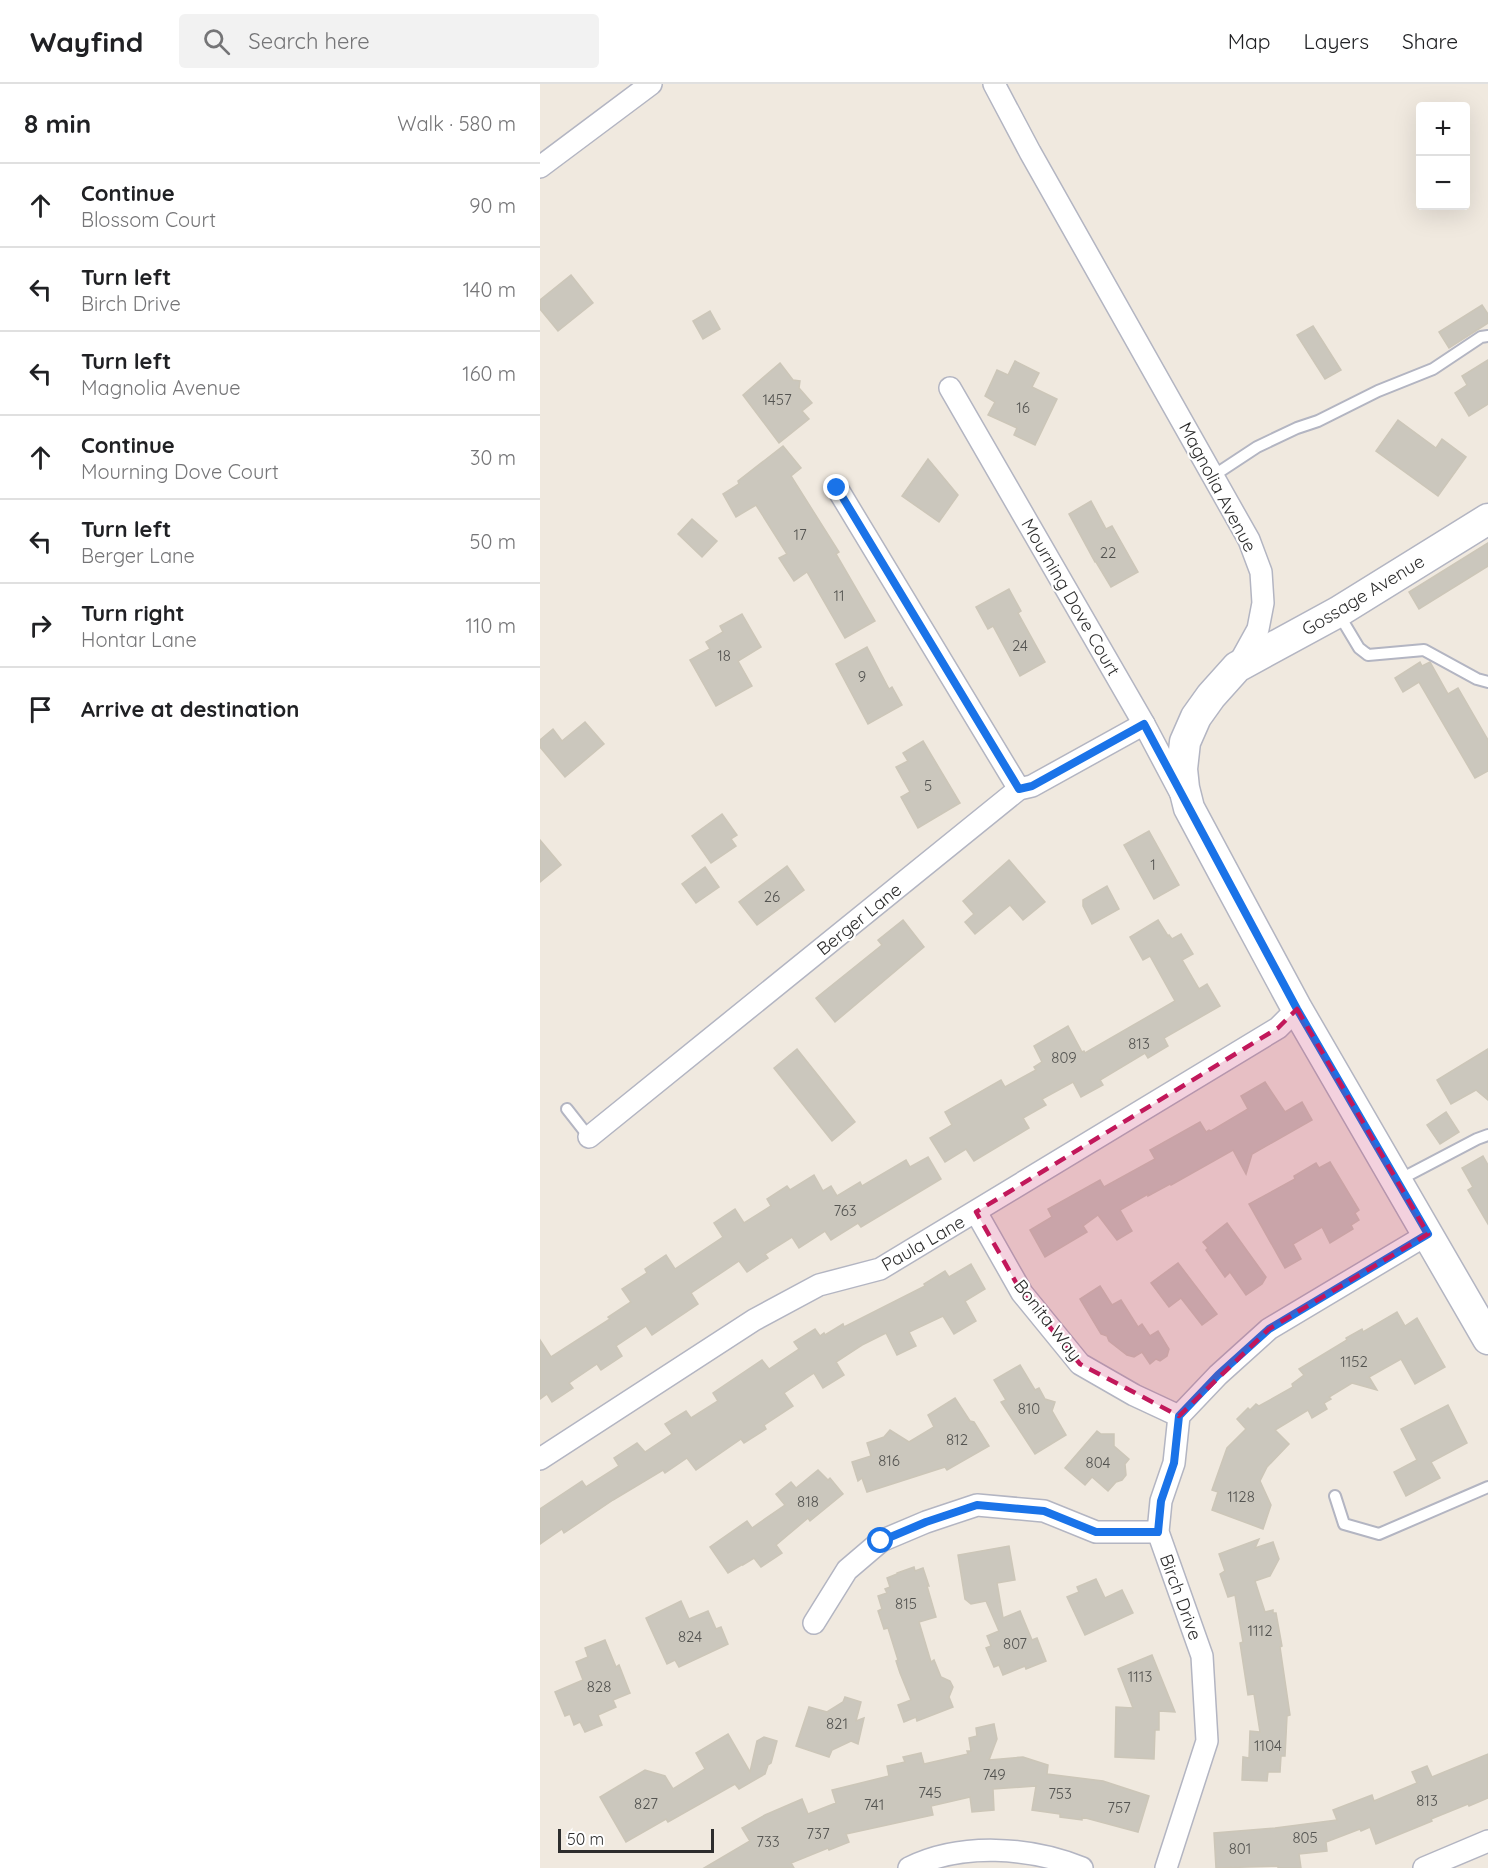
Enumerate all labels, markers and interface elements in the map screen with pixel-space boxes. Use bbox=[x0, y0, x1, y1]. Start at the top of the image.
search box bbox=[179, 14, 599, 68]
text: Wayfind bbox=[30, 24, 143, 59]
icon: search bbox=[200, 25, 233, 58]
text: Search here bbox=[248, 27, 370, 55]
text: Map bbox=[1228, 28, 1271, 54]
text: Layers bbox=[1304, 28, 1369, 54]
text: Share bbox=[1402, 28, 1458, 54]
map controls bbox=[1416, 102, 1470, 210]
button: + bbox=[1416, 102, 1470, 156]
text: 8 min bbox=[24, 107, 91, 140]
text: Walk · 580 m bbox=[397, 111, 516, 136]
button: − bbox=[1416, 156, 1470, 210]
text: Continue bbox=[81, 179, 175, 207]
icon: ahead bbox=[24, 189, 57, 222]
text: 90 m bbox=[469, 193, 516, 218]
text: Blossom Court bbox=[81, 207, 216, 232]
text: Turn left bbox=[81, 263, 171, 291]
icon: left bbox=[24, 273, 57, 306]
text: 140 m bbox=[463, 277, 516, 302]
text: Birch Drive bbox=[81, 291, 181, 316]
text: Turn left bbox=[81, 347, 171, 375]
icon: left bbox=[24, 357, 57, 390]
text: 160 m bbox=[462, 361, 516, 386]
text: Magnolia Avenue bbox=[81, 375, 241, 400]
house number: 1457 bbox=[762, 390, 792, 409]
house number: 16 bbox=[1016, 398, 1030, 417]
street label: Magnolia Avenue bbox=[1174, 418, 1262, 556]
text: Continue bbox=[81, 431, 175, 459]
icon: ahead bbox=[24, 441, 57, 474]
text: 30 m bbox=[470, 445, 516, 470]
text: Mourning Dove Court bbox=[81, 459, 279, 484]
route end bbox=[823, 474, 849, 500]
street label: Mourning Dove Court bbox=[1017, 514, 1125, 680]
text: Turn left bbox=[81, 515, 171, 543]
icon: left bbox=[24, 525, 57, 558]
house number: 17 bbox=[793, 525, 807, 544]
text: 50 m bbox=[470, 529, 516, 554]
text: Berger Lane bbox=[81, 543, 195, 568]
house number: 22 bbox=[1100, 543, 1116, 562]
street label: Gossage Avenue bbox=[1298, 549, 1428, 641]
house number: 11 bbox=[833, 586, 845, 605]
text: Turn right bbox=[81, 599, 185, 627]
icon: right bbox=[24, 609, 57, 642]
text: 110 m bbox=[466, 613, 516, 638]
text: Hontar Lane bbox=[81, 627, 197, 652]
house number: 24 bbox=[1012, 636, 1028, 655]
house number: 18 bbox=[717, 646, 731, 665]
house number: 9 bbox=[858, 667, 866, 686]
icon: arrive bbox=[24, 693, 57, 726]
text: Arrive at destination bbox=[81, 695, 299, 723]
house number: 5 bbox=[924, 776, 932, 795]
house number: 1 bbox=[1150, 855, 1156, 874]
street label: Berger Lane bbox=[812, 878, 906, 960]
house number: 26 bbox=[764, 887, 780, 906]
house number: 813 bbox=[1128, 1034, 1150, 1053]
house number: 809 bbox=[1051, 1048, 1077, 1067]
house number: 763 bbox=[833, 1201, 857, 1220]
street label: Paula Lane bbox=[877, 1210, 969, 1276]
street label: Bonita Way bbox=[1009, 1275, 1087, 1365]
house number: 1152 bbox=[1340, 1352, 1368, 1371]
house number: 810 bbox=[1018, 1399, 1040, 1418]
house number: 812 bbox=[946, 1430, 968, 1449]
house number: 816 bbox=[878, 1451, 900, 1470]
house number: 804 bbox=[1086, 1453, 1111, 1472]
house number: 1128 bbox=[1227, 1487, 1255, 1506]
house number: 818 bbox=[797, 1492, 819, 1511]
route start bbox=[867, 1527, 893, 1553]
street label: Birch Drive bbox=[1155, 1551, 1207, 1643]
house number: 815 bbox=[895, 1594, 917, 1613]
house number: 1112 bbox=[1248, 1621, 1272, 1640]
house number: 824 bbox=[678, 1627, 702, 1646]
house number: 807 bbox=[1003, 1634, 1027, 1653]
house number: 1113 bbox=[1128, 1667, 1152, 1686]
house number: 828 bbox=[587, 1677, 611, 1696]
house number: 821 bbox=[826, 1714, 848, 1733]
house number: 1104 bbox=[1254, 1736, 1282, 1755]
house number: 749 bbox=[982, 1765, 1006, 1784]
house number: 745 bbox=[918, 1783, 942, 1802]
house number: 753 bbox=[1048, 1784, 1072, 1803]
house number: 813 bbox=[1416, 1791, 1438, 1810]
house number: 827 bbox=[634, 1794, 658, 1813]
house number: 741 bbox=[864, 1795, 884, 1814]
house number: 757 bbox=[1107, 1798, 1131, 1817]
house number: 737 bbox=[806, 1824, 830, 1843]
scale bar bbox=[558, 1826, 714, 1854]
house number: 805 bbox=[1292, 1828, 1318, 1847]
text: 50 m bbox=[567, 1829, 604, 1849]
house number: 733 bbox=[756, 1832, 780, 1851]
house number: 801 bbox=[1229, 1839, 1251, 1858]

